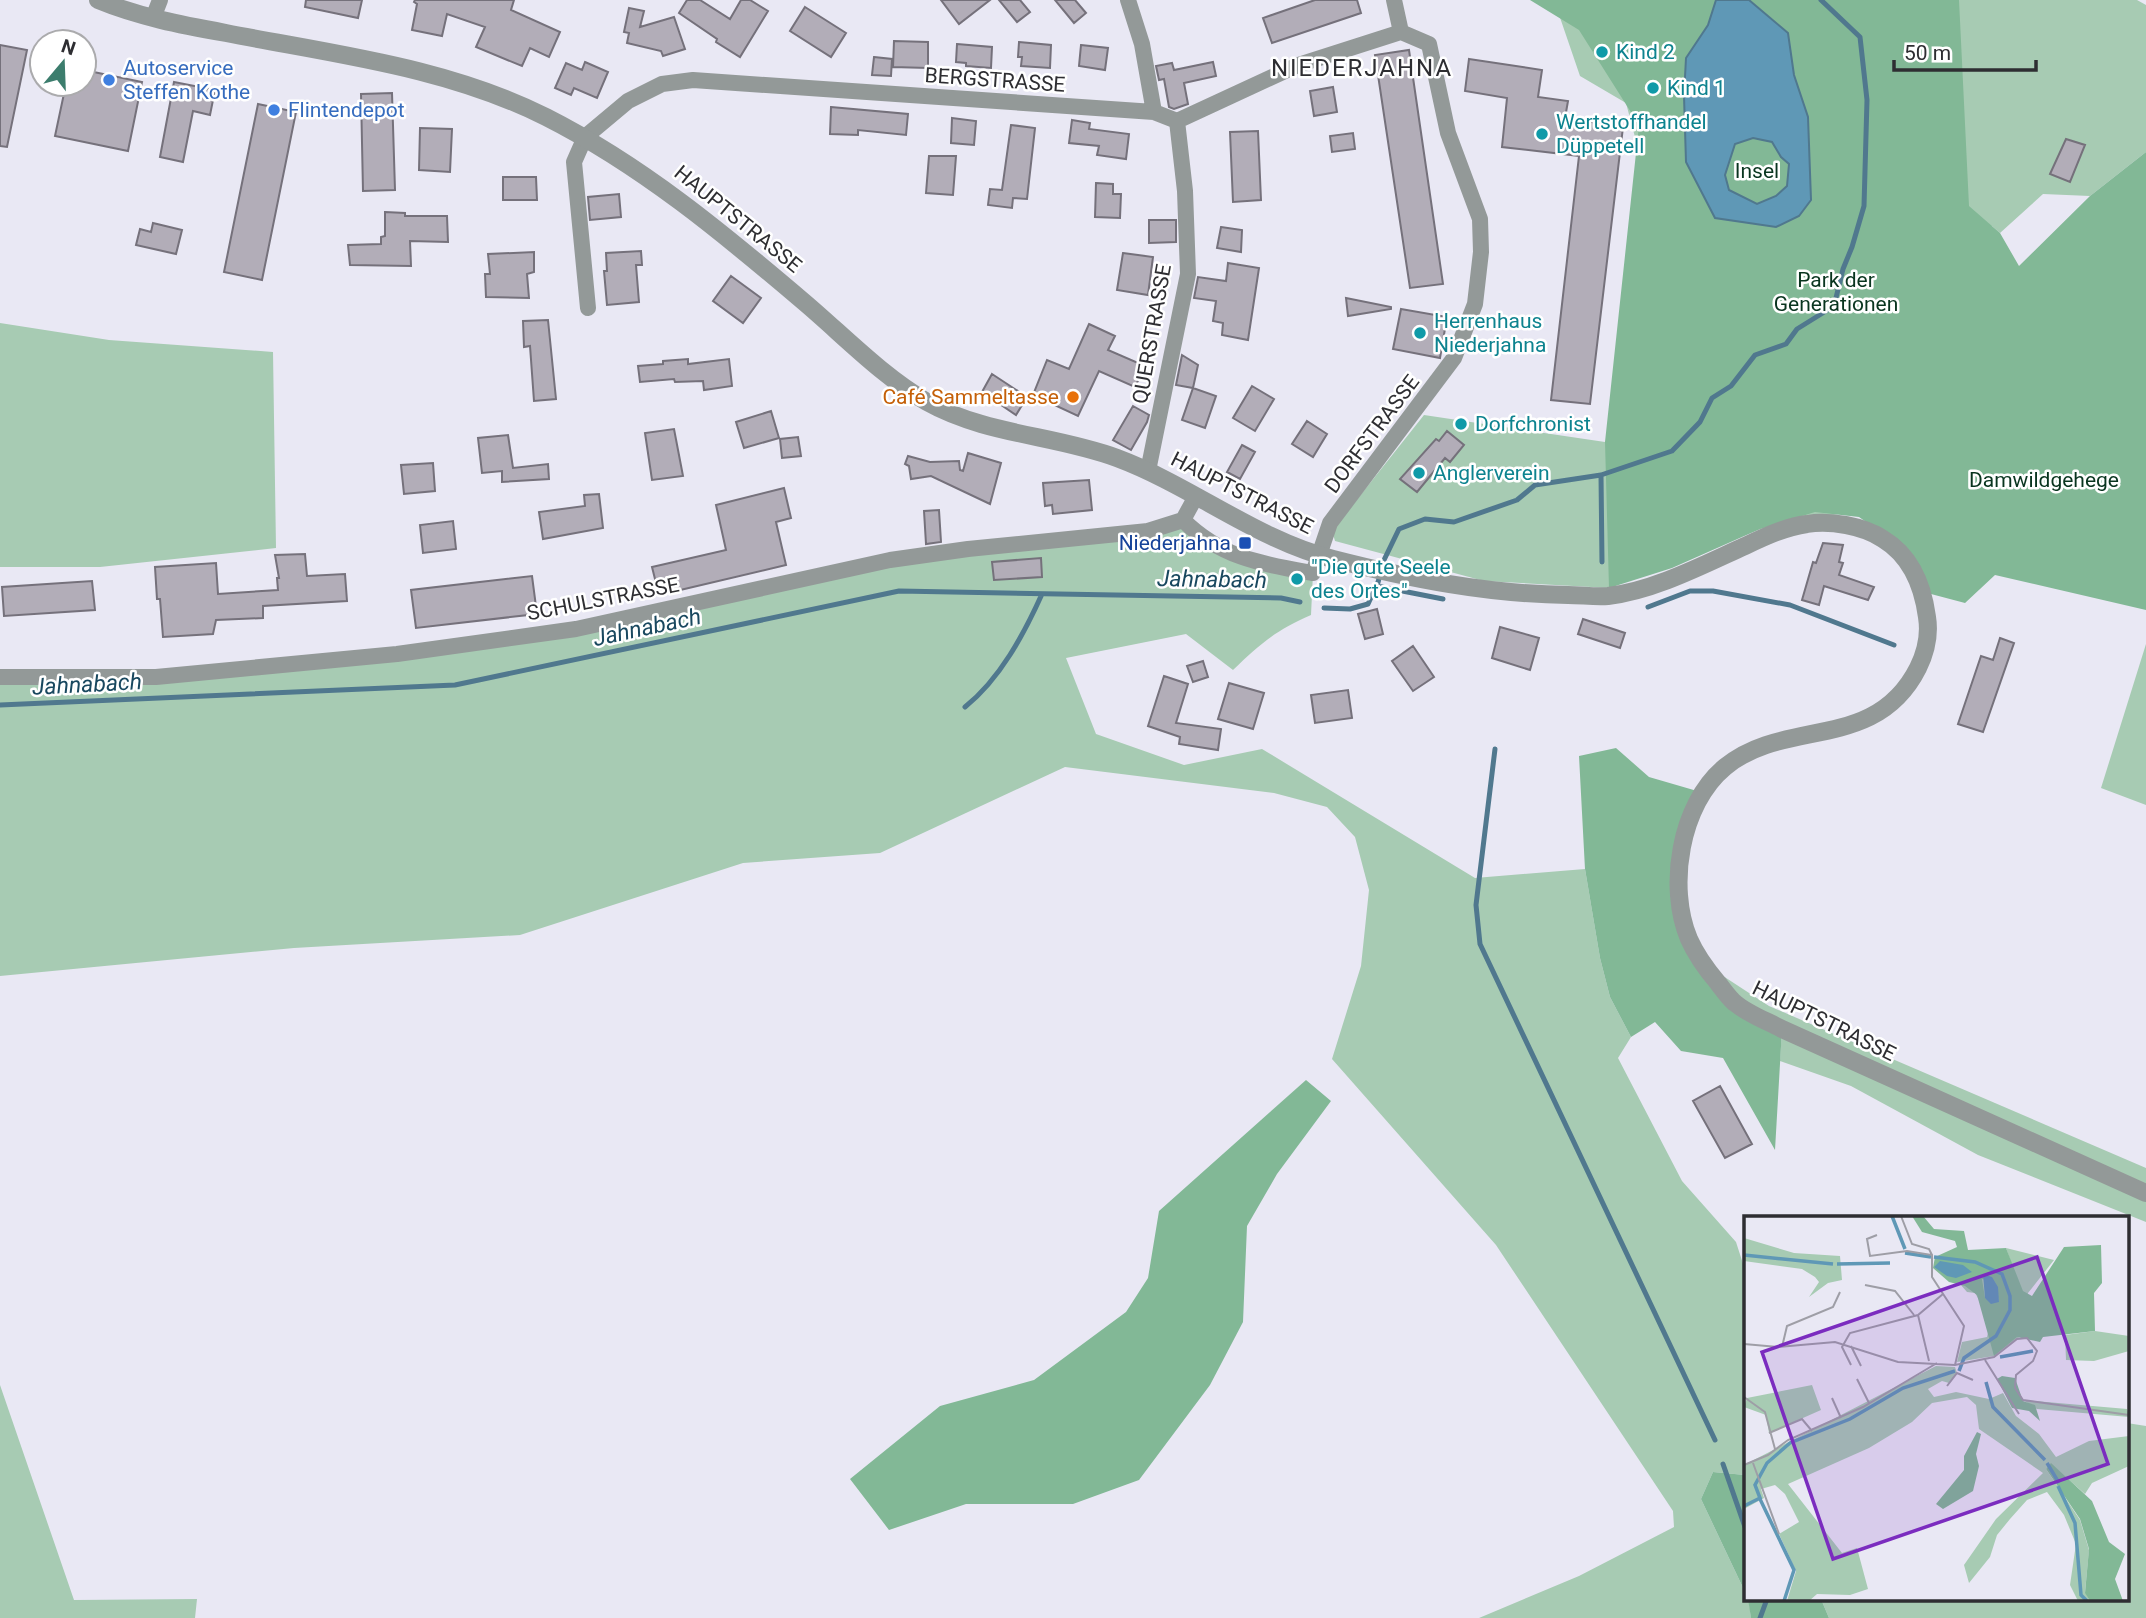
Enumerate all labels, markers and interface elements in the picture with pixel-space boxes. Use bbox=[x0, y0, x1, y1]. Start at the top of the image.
north arrow bbox=[28, 28, 98, 98]
scale bar bbox=[1894, 28, 2036, 72]
text: N bbox=[58, 34, 78, 60]
place label: Kind 2 bbox=[1616, 40, 1675, 64]
text: 50 m bbox=[1904, 41, 1951, 65]
marker: Kind 2 bbox=[1594, 44, 1610, 60]
district label: NIEDERJAHNA bbox=[1271, 54, 1453, 82]
place label: Autoservice Steffen Kothe bbox=[123, 56, 250, 104]
street label: BERGSTRASSE bbox=[924, 63, 1066, 97]
marker: Autoservice Steffen Kothe bbox=[101, 72, 117, 88]
place label: Kind 1 bbox=[1667, 76, 1726, 100]
marker: Kind 1 bbox=[1645, 80, 1661, 96]
place label: Flintendepot bbox=[288, 98, 405, 122]
marker: Flintendepot bbox=[266, 102, 282, 118]
place label: Wertstoffhandel Düppetell bbox=[1556, 110, 1707, 158]
marker: Wertstoffhandel Düppetell bbox=[1534, 126, 1550, 142]
park label: Insel bbox=[1735, 159, 1779, 183]
street label: HAUPTSTRASSE bbox=[670, 160, 806, 278]
street label: QUERSTRASSE bbox=[1128, 262, 1176, 406]
park label: Park der Generationen bbox=[1774, 268, 1898, 316]
place label: Herrenhaus Niederjahna bbox=[1434, 309, 1546, 357]
marker: Herrenhaus Niederjahna bbox=[1412, 325, 1428, 341]
street label: DORFSTRASSE bbox=[1320, 370, 1424, 498]
place label: Café Sammeltasse bbox=[882, 385, 1059, 409]
marker: Café Sammeltasse bbox=[1065, 389, 1081, 405]
place label: Dorfchronist bbox=[1475, 412, 1591, 436]
marker: Dorfchronist bbox=[1453, 416, 1469, 432]
street label: HAUPTSTRASSE bbox=[1167, 447, 1317, 539]
place label: Anglerverein bbox=[1433, 461, 1550, 485]
marker: Anglerverein bbox=[1411, 465, 1427, 481]
park label: Damwildgehege bbox=[1969, 468, 2119, 492]
place label: Niederjahna bbox=[1119, 531, 1231, 555]
marker: Niederjahna bbox=[1237, 535, 1253, 551]
place label: "Die gute Seele des Ortes" bbox=[1311, 555, 1451, 603]
water label: Jahnabach bbox=[1157, 565, 1267, 594]
marker: "Die gute Seele des Ortes" bbox=[1289, 571, 1305, 587]
street label: SCHULSTRASSE bbox=[525, 572, 681, 626]
water label: Jahnabach bbox=[591, 603, 704, 652]
water label: Jahnabach bbox=[31, 668, 143, 701]
street label: HAUPTSTRASSE bbox=[1748, 976, 1900, 1066]
inset map bbox=[1744, 1216, 2128, 1600]

